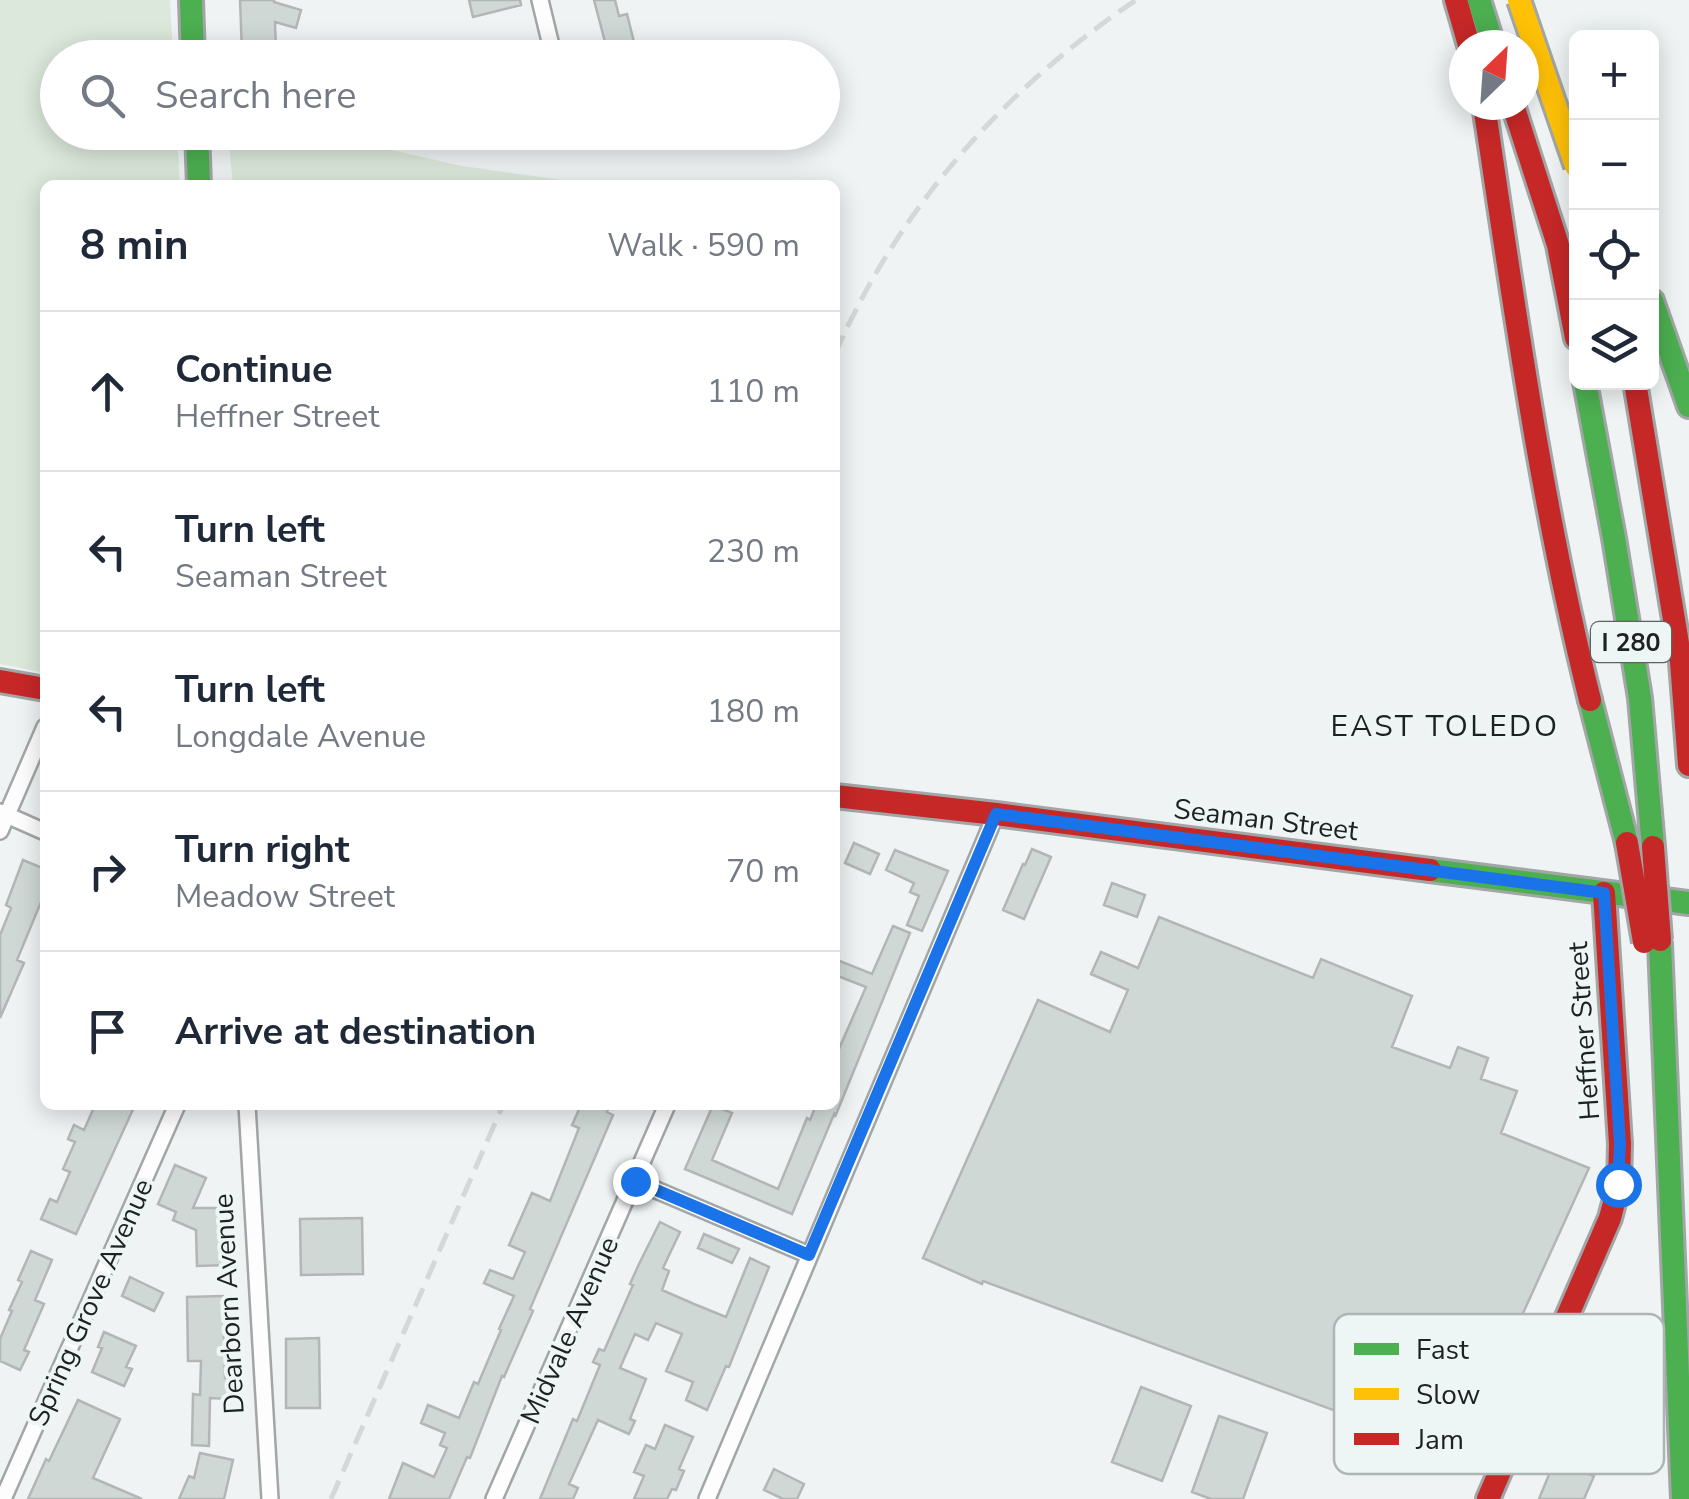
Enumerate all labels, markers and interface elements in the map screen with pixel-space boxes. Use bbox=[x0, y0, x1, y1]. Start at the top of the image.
north arrow bbox=[1449, 30, 1539, 120]
map controls bbox=[1569, 30, 1659, 390]
button: + bbox=[1569, 30, 1659, 120]
search box bbox=[40, 40, 840, 150]
icon: search bbox=[75, 68, 130, 123]
text: Search here bbox=[155, 70, 356, 121]
button: − bbox=[1569, 120, 1659, 210]
button: locate bbox=[1569, 210, 1659, 300]
text: 8 min bbox=[80, 217, 189, 274]
text: Walk · 590 m bbox=[607, 224, 800, 267]
button: layers bbox=[1569, 300, 1659, 390]
text: Continue bbox=[175, 344, 333, 395]
icon: ahead bbox=[80, 364, 135, 419]
text: 110 m bbox=[707, 370, 800, 413]
text: Heffner Street bbox=[175, 395, 379, 438]
text: Turn left bbox=[175, 504, 325, 555]
icon: left bbox=[80, 524, 135, 579]
text: 230 m bbox=[707, 530, 800, 573]
text: Seaman Street bbox=[175, 555, 387, 598]
road number: I 280 bbox=[1591, 622, 1671, 662]
text: Turn left bbox=[175, 664, 325, 715]
icon: left bbox=[80, 684, 135, 739]
text: 180 m bbox=[707, 690, 800, 733]
district label: EAST TOLEDO bbox=[1331, 706, 1559, 747]
text: Longdale Avenue bbox=[175, 715, 426, 758]
street label: Seaman Street bbox=[1172, 790, 1360, 850]
text: Turn right bbox=[175, 824, 350, 875]
icon: right bbox=[80, 844, 135, 899]
text: 70 m bbox=[726, 850, 800, 893]
text: Meadow Street bbox=[175, 875, 395, 918]
street label: Heffner Street bbox=[1559, 940, 1609, 1121]
icon: arrive bbox=[80, 1004, 135, 1059]
text: Arrive at destination bbox=[175, 1006, 536, 1057]
route end bbox=[613, 1159, 659, 1205]
route start bbox=[1596, 1162, 1642, 1208]
street label: Spring Grove Avenue bbox=[19, 1173, 163, 1432]
street label: Dearborn Avenue bbox=[204, 1193, 254, 1415]
street label: Midvale Avenue bbox=[512, 1231, 628, 1430]
legend bbox=[1334, 1314, 1664, 1474]
text: Fast bbox=[1416, 1331, 1469, 1369]
text: Slow bbox=[1416, 1376, 1480, 1414]
text: Jam bbox=[1415, 1421, 1464, 1459]

